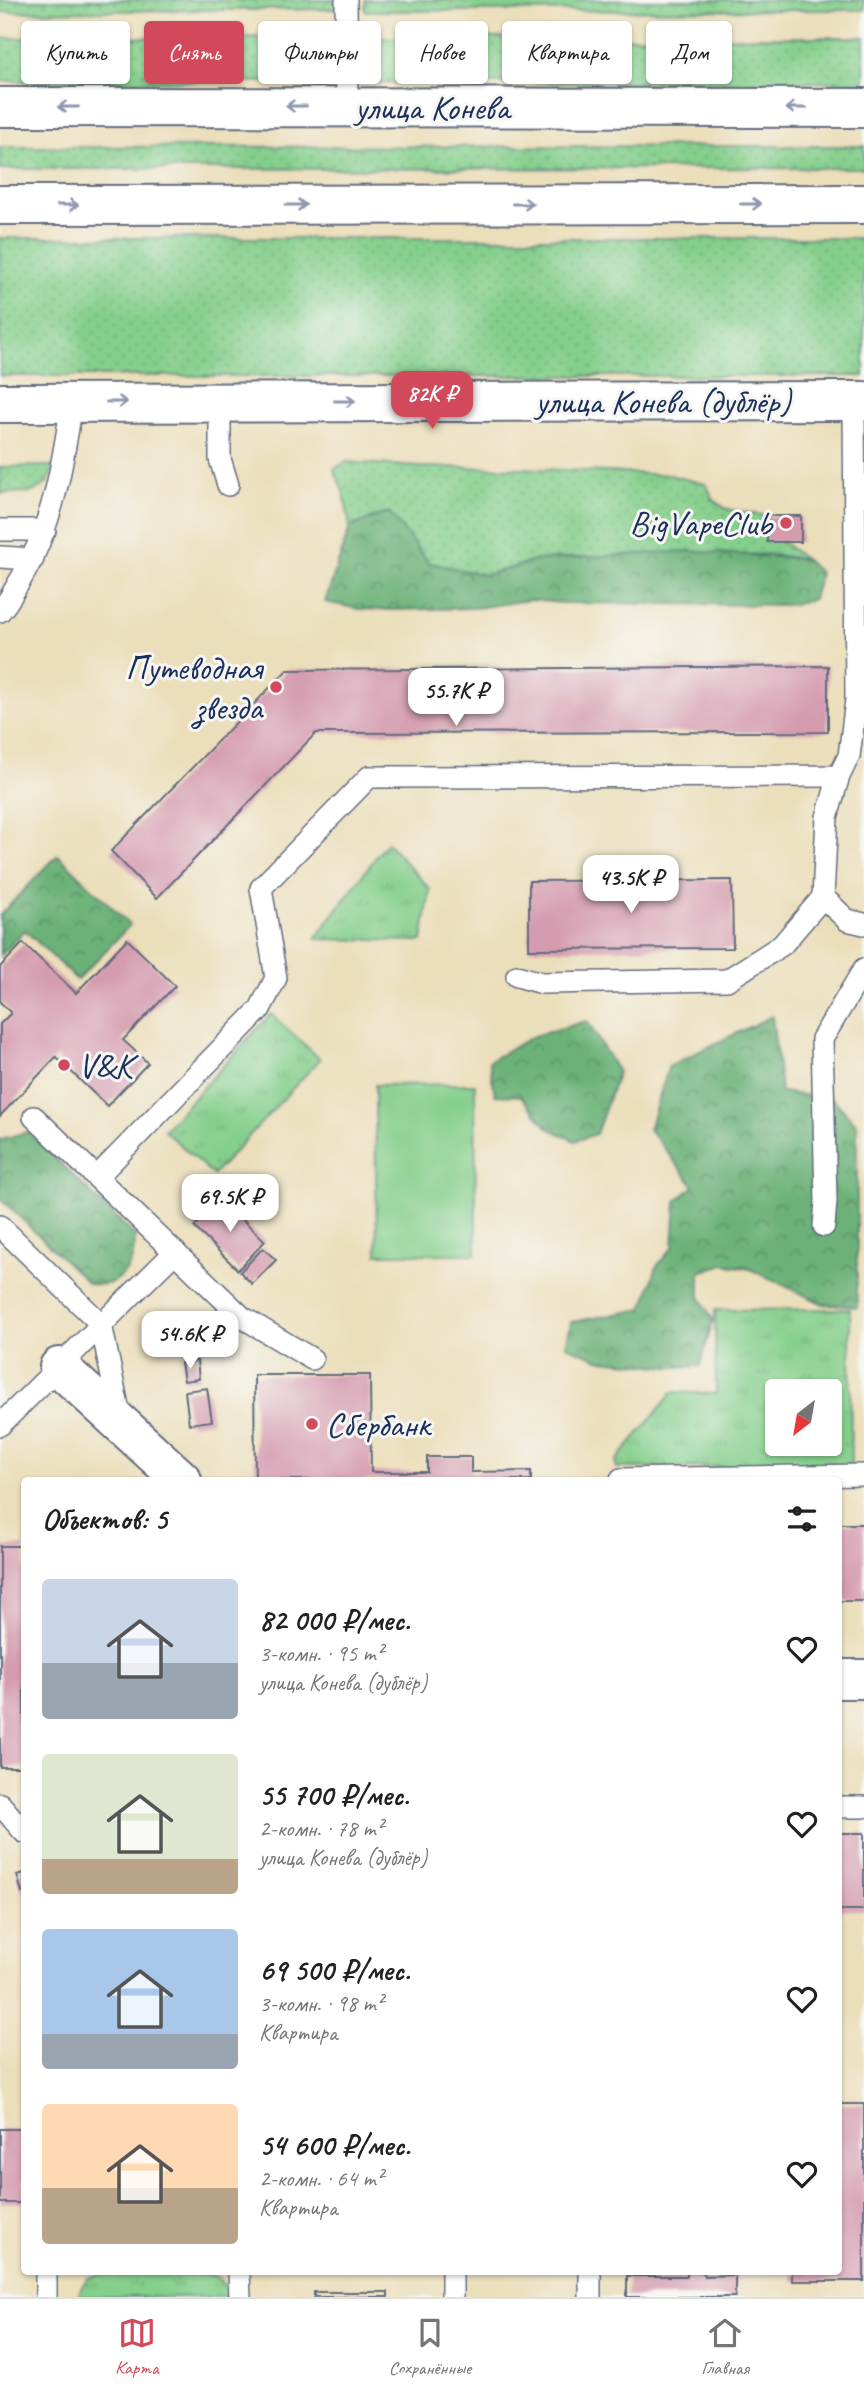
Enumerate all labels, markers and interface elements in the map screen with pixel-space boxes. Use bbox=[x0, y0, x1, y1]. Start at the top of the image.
chip: Купить bbox=[21, 21, 130, 84]
chip: Снять bbox=[144, 21, 244, 84]
chip: Фильтры bbox=[258, 21, 381, 84]
chip: Новое bbox=[395, 21, 488, 84]
chip: Квартира bbox=[502, 21, 632, 84]
chip: Дом bbox=[646, 21, 732, 84]
street label: улица Конева bbox=[353, 85, 512, 130]
one-way arrow bbox=[285, 99, 308, 113]
one-way arrow bbox=[57, 100, 80, 114]
one-way arrow bbox=[785, 101, 808, 115]
one-way arrow bbox=[511, 197, 534, 211]
one-way arrow bbox=[739, 197, 762, 211]
one-way arrow bbox=[56, 198, 79, 212]
one-way arrow bbox=[284, 198, 307, 212]
pin: 82K ₽ bbox=[383, 372, 481, 431]
text: 82K ₽ bbox=[407, 379, 457, 408]
street label: улица Конева (дублёр) bbox=[533, 379, 793, 424]
one-way arrow bbox=[333, 394, 356, 408]
one-way arrow bbox=[105, 395, 128, 409]
place label: BigVapeClub bbox=[629, 501, 774, 546]
marker: BigVapeClub bbox=[778, 515, 794, 531]
place label: Путеводная звезда bbox=[125, 645, 264, 730]
pin: 55.7K ₽ bbox=[391, 668, 521, 728]
text: 55.7K ₽ bbox=[424, 676, 488, 705]
marker: Путеводная звезда bbox=[268, 679, 284, 695]
pin: 43.5K ₽ bbox=[566, 856, 696, 915]
text: 43.5K ₽ bbox=[599, 863, 663, 892]
place label: V&K bbox=[78, 1043, 139, 1088]
marker: V&K bbox=[56, 1057, 72, 1073]
pin: 69.5K ₽ bbox=[165, 1174, 295, 1234]
text: 69.5K ₽ bbox=[198, 1182, 262, 1211]
pin: 54.6K ₽ bbox=[125, 1312, 255, 1371]
text: 54.6K ₽ bbox=[158, 1319, 222, 1348]
north arrow bbox=[765, 1379, 842, 1456]
map controls bbox=[765, 1379, 842, 1456]
place label: Сбербанк bbox=[326, 1402, 433, 1447]
marker: Сбербанк bbox=[304, 1416, 320, 1432]
text: Объектов: 5 bbox=[42, 1500, 167, 1538]
icon: filters bbox=[783, 1500, 821, 1538]
text: 82 000 ₽/мес. bbox=[259, 1601, 410, 1639]
icon: home bbox=[98, 1607, 182, 1691]
icon: heart bbox=[783, 1630, 821, 1668]
text: 3-комн. · 95 m² bbox=[259, 1639, 383, 1668]
text: улица Конева (дублёр) bbox=[259, 1668, 427, 1697]
text: 55 700 ₽/мес. bbox=[259, 1776, 409, 1814]
icon: home bbox=[98, 1782, 182, 1866]
icon: heart bbox=[783, 1805, 821, 1843]
text: 2-комн. · 78 m² bbox=[259, 1814, 383, 1843]
text: улица Конева (дублёр) bbox=[259, 1843, 427, 1872]
text: 69 500 ₽/мес. bbox=[259, 1951, 410, 1989]
icon: home bbox=[98, 1957, 182, 2041]
icon: heart bbox=[783, 1980, 821, 2018]
text: 3-комн. · 98 m² bbox=[259, 1989, 383, 2018]
text: Квартира bbox=[259, 2018, 337, 2047]
text: 54 600 ₽/мес. bbox=[259, 2126, 410, 2164]
icon: home bbox=[98, 2132, 182, 2216]
icon: heart bbox=[783, 2155, 821, 2193]
text: 2-комн. · 64 m² bbox=[259, 2164, 383, 2193]
text: Квартира bbox=[259, 2193, 337, 2222]
tab: Карта bbox=[115, 2314, 159, 2380]
tab: Сохранённые bbox=[389, 2314, 471, 2380]
tab: Главная bbox=[701, 2314, 749, 2380]

